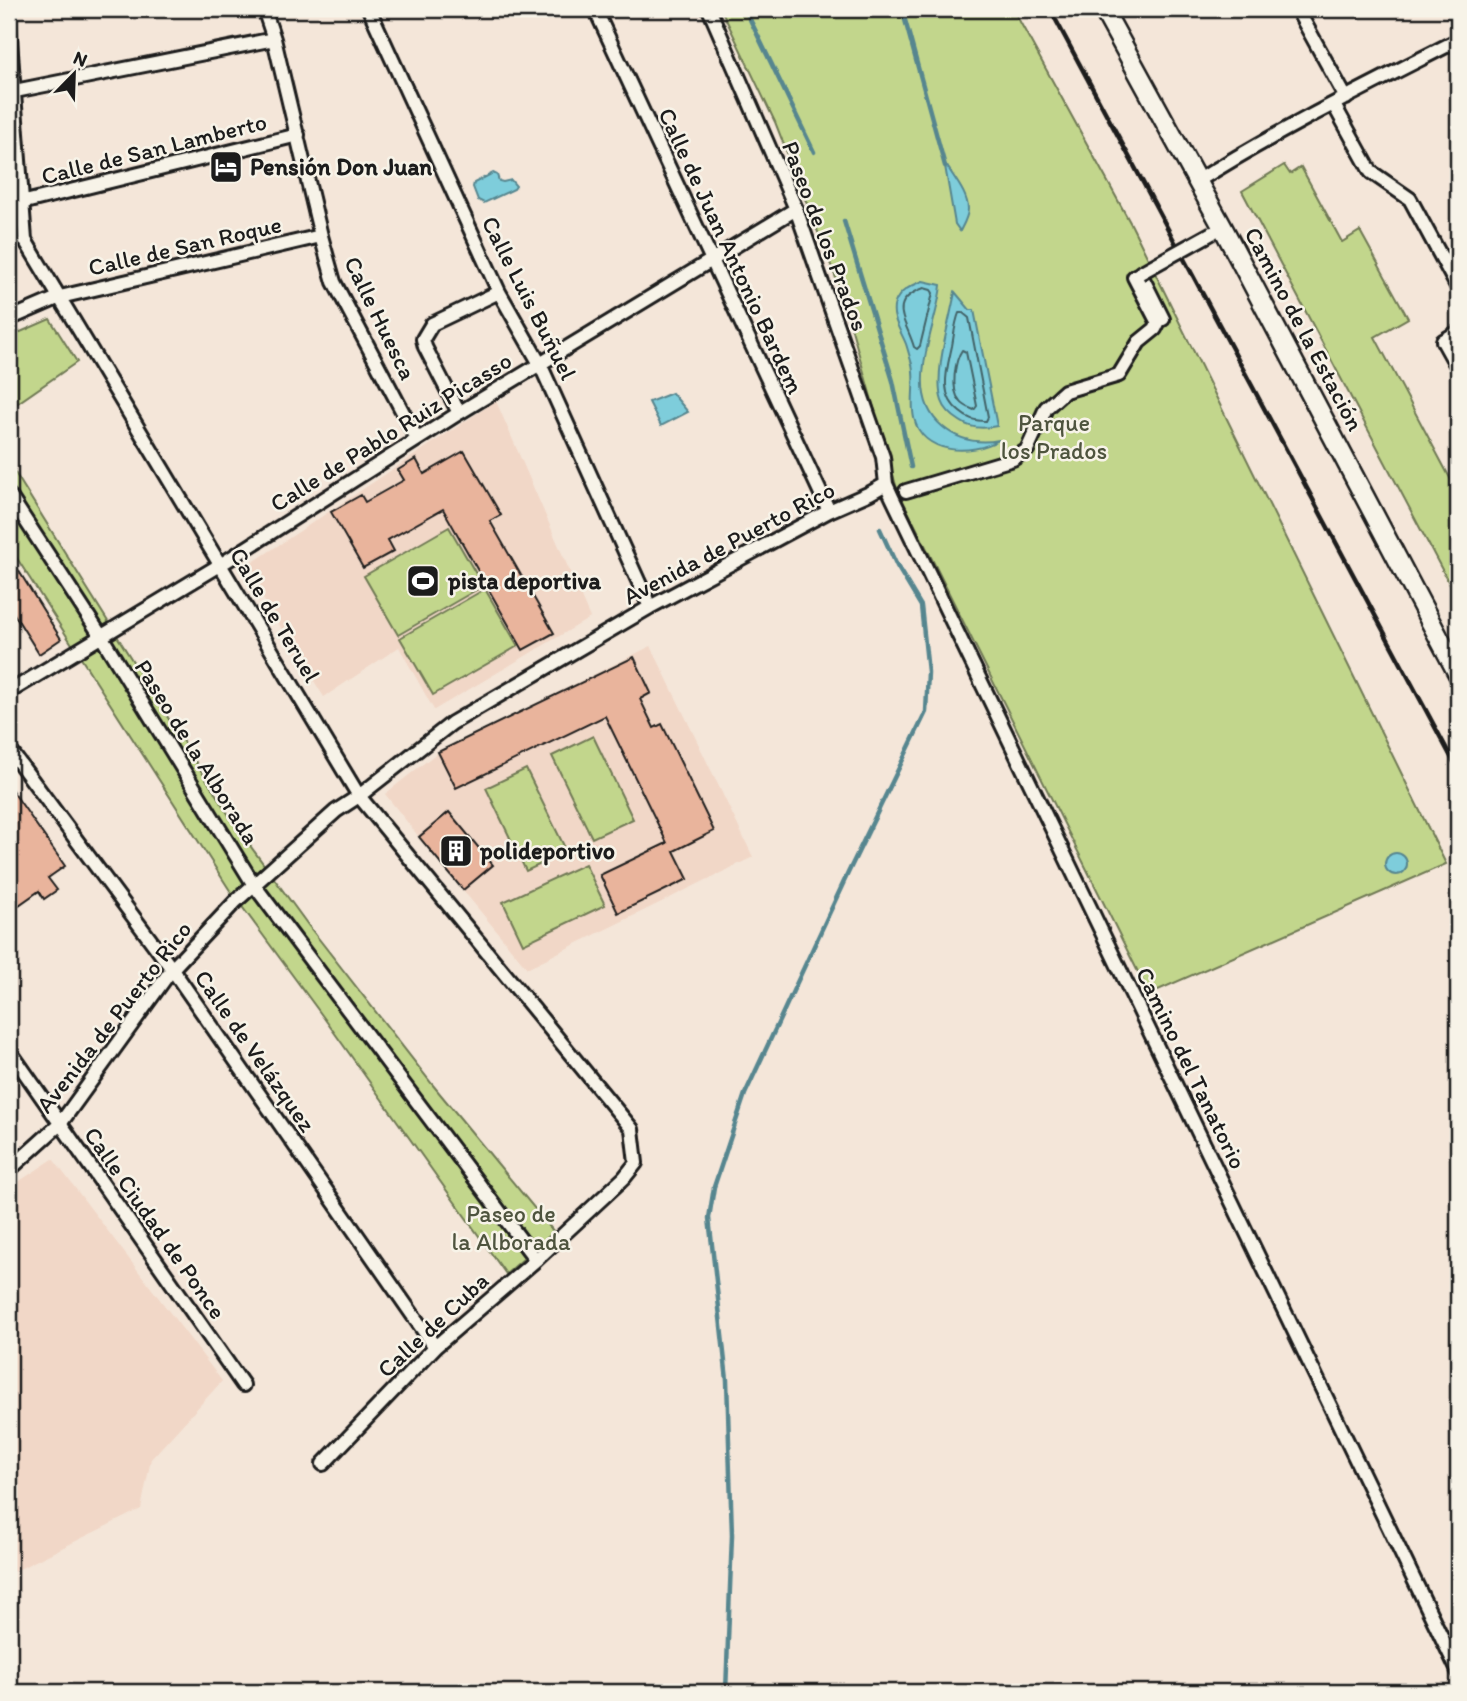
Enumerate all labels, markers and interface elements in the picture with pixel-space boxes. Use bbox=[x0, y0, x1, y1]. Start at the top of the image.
north arrow bbox=[38, 38, 108, 108]
text: N bbox=[70, 46, 91, 72]
street label: Calle de Juan Antonio Bardem bbox=[652, 103, 811, 398]
street label: Calle de San Lamberto bbox=[38, 106, 270, 191]
street label: Paseo de los Prados bbox=[776, 137, 875, 335]
hotel icon: Pensión Don Juan bbox=[207, 148, 245, 186]
place label: Pensión Don Juan bbox=[250, 152, 432, 181]
street label: Calle de San Roque bbox=[85, 209, 284, 282]
street label: Calle Luis Buñuel bbox=[476, 211, 583, 385]
street label: Camino de la Estación bbox=[1238, 222, 1370, 436]
street label: Calle Huesca bbox=[338, 251, 423, 384]
street label: Calle de Pablo Ruiz Picasso bbox=[265, 345, 517, 518]
park label: Parque los Prados bbox=[1001, 408, 1107, 465]
street label: Avenida de Puerto Rico bbox=[618, 474, 840, 611]
street label: Calle de Teruel bbox=[224, 542, 327, 687]
sports icon: pista deportiva bbox=[404, 562, 442, 600]
place label: pista deportiva bbox=[447, 566, 601, 596]
street label: Paseo de la Alborada bbox=[129, 654, 266, 850]
building icon: polideportivo bbox=[437, 832, 475, 870]
place label: polideportivo bbox=[479, 836, 615, 866]
street label: Avenida de Puerto Rico bbox=[30, 915, 198, 1118]
street label: Camino del Tanatorio bbox=[1130, 962, 1253, 1173]
street label: Calle de Velázquez bbox=[189, 964, 322, 1137]
street label: Calle Ciudad de Ponce bbox=[78, 1121, 233, 1324]
park label: Paseo de la Alborada bbox=[452, 1199, 571, 1256]
street label: Calle de Cuba bbox=[371, 1266, 494, 1383]

